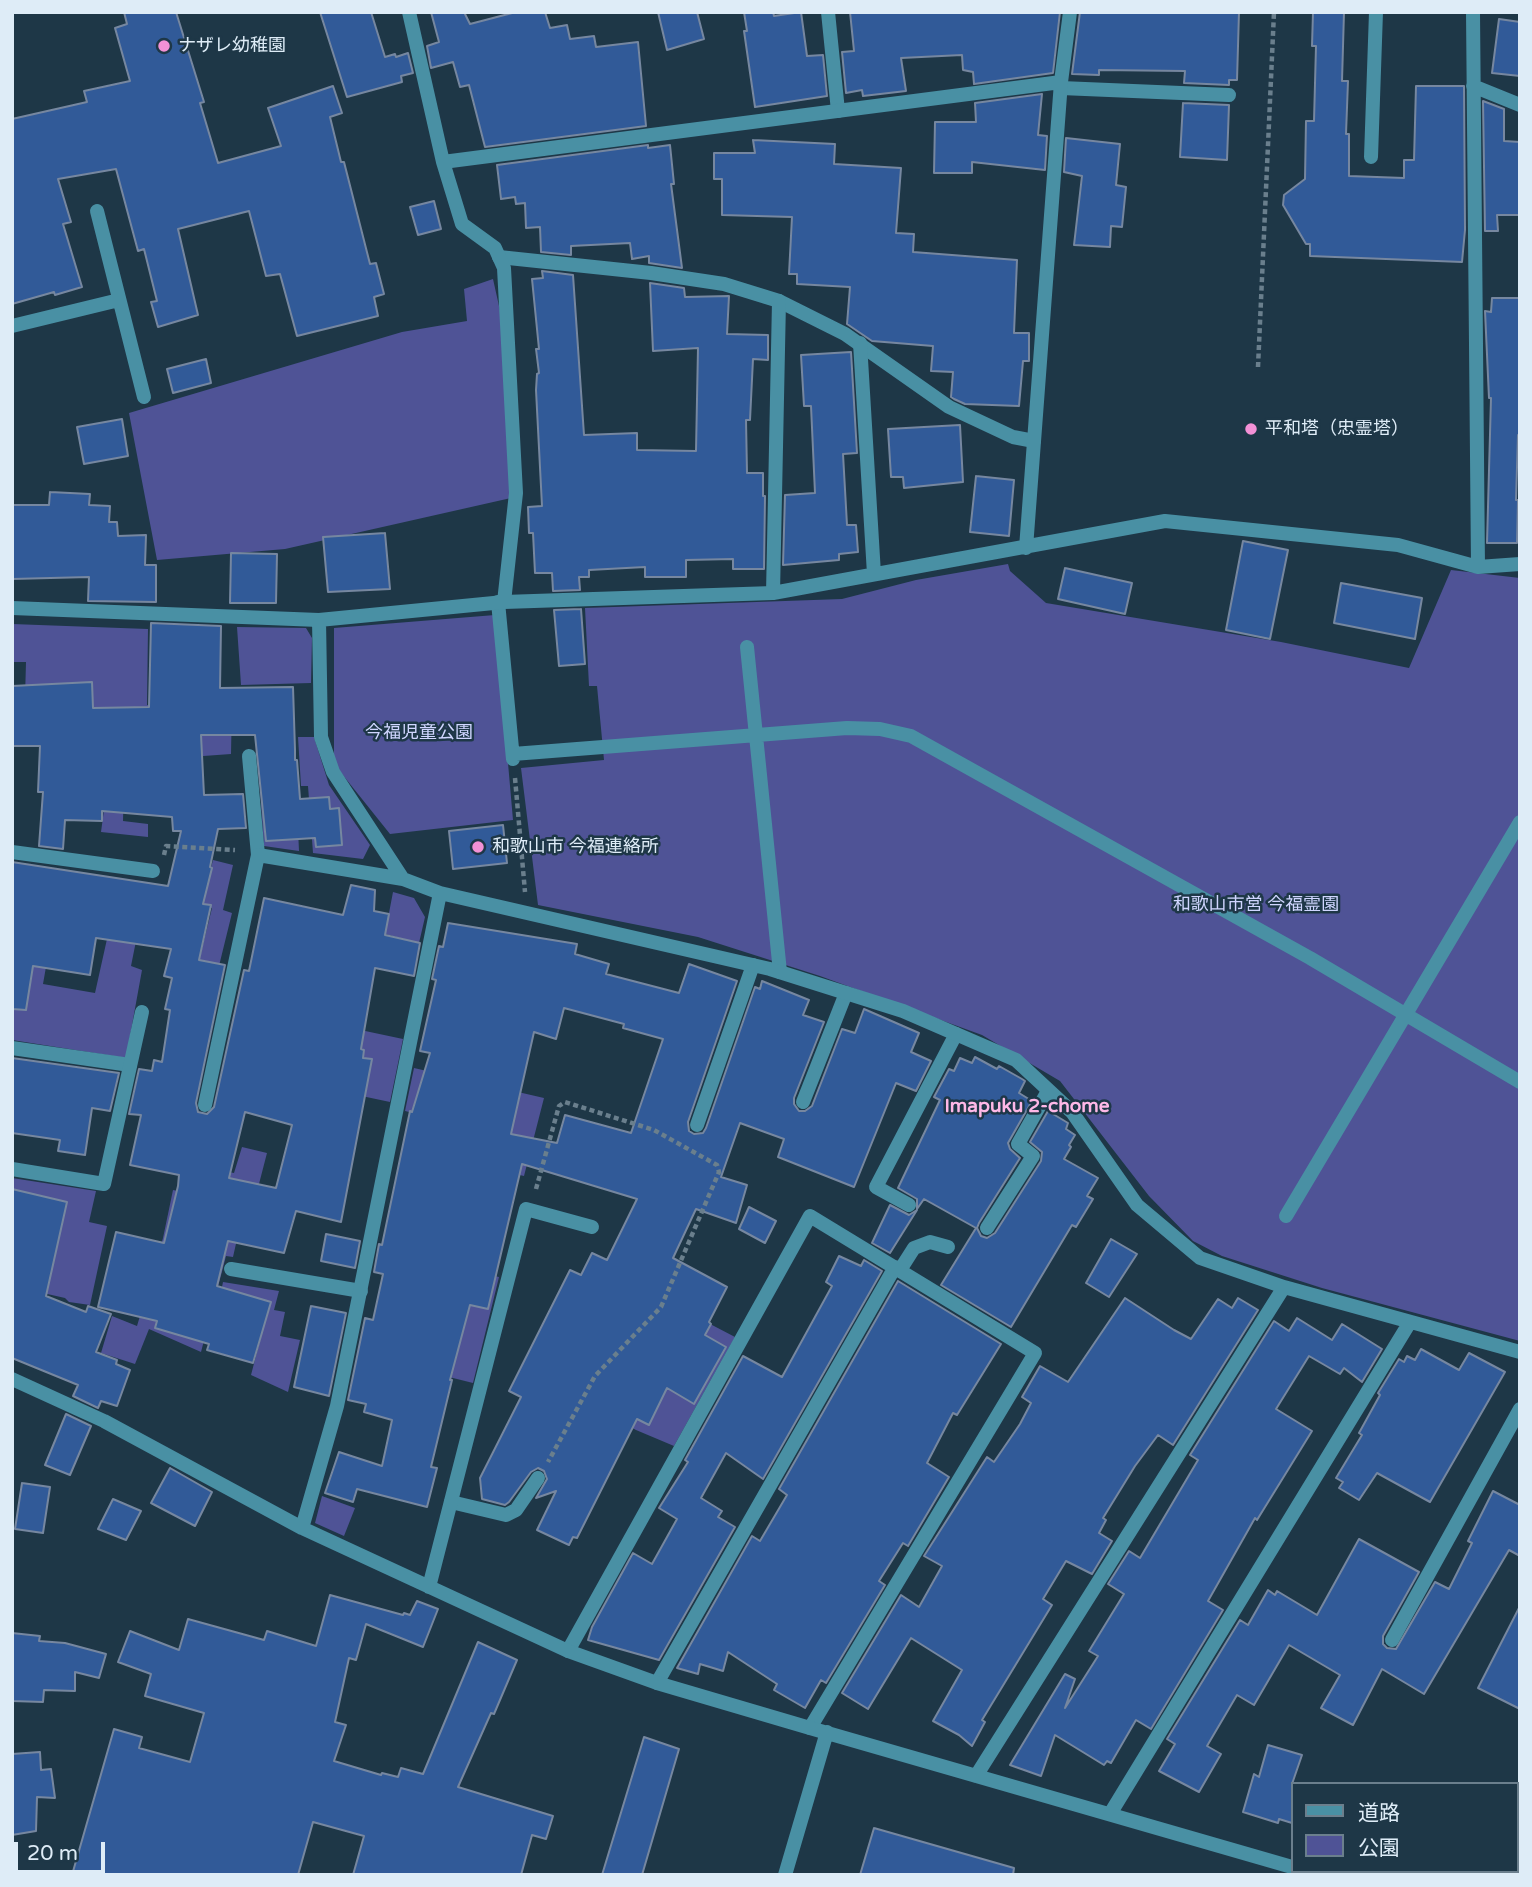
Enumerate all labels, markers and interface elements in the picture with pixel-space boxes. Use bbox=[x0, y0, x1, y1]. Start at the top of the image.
place label: ナザレ幼稚園 bbox=[178, 35, 286, 57]
marker: ナザレ幼稚園 bbox=[156, 38, 172, 54]
place label: 平和塔（忠霊塔） bbox=[1265, 418, 1409, 440]
marker: 平和塔（忠霊塔） bbox=[1243, 421, 1259, 437]
park label: 今福児童公園 bbox=[365, 722, 473, 744]
place label: 和歌山市 今福連絡所 bbox=[492, 836, 659, 858]
marker: 和歌山市 今福連絡所 bbox=[470, 839, 486, 855]
park label: 和歌山市営 今福霊園 bbox=[1173, 894, 1339, 916]
district label: Imapuku 2-chome bbox=[945, 1096, 1109, 1118]
legend bbox=[1290, 1782, 1518, 1873]
text: 道路 bbox=[1358, 1801, 1400, 1826]
scale bar bbox=[18, 1828, 108, 1872]
text: 公園 bbox=[1358, 1836, 1400, 1861]
text: 20 m bbox=[27, 1841, 78, 1866]

